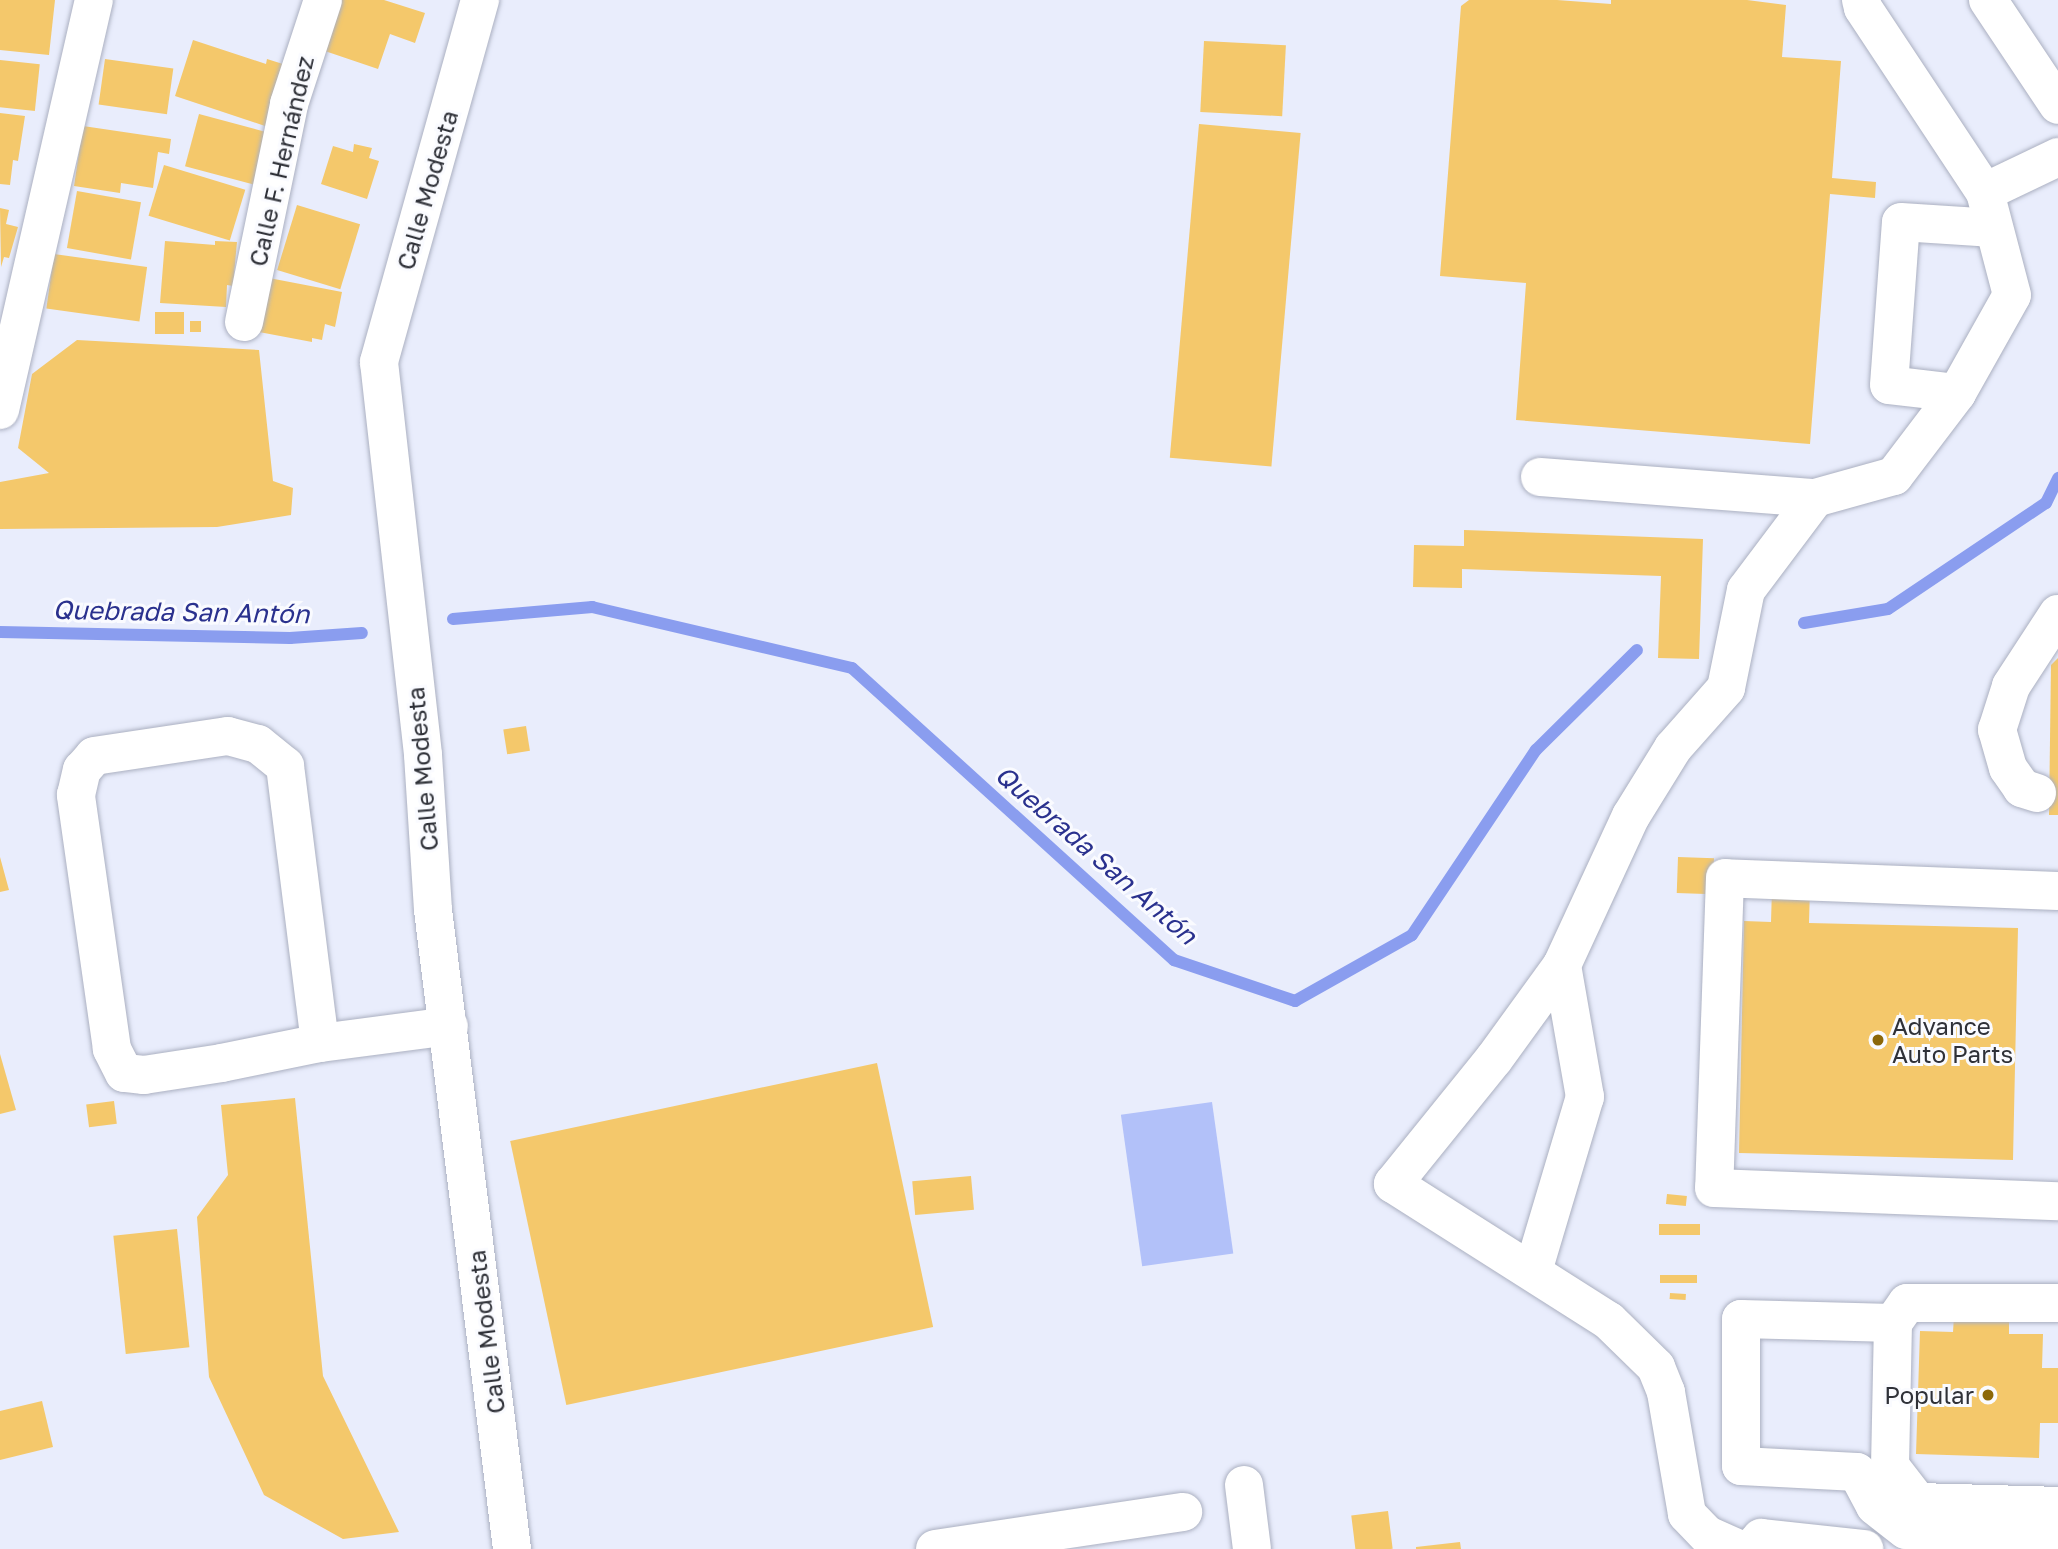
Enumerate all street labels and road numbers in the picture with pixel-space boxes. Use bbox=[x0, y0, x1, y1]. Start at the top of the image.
street label: Calle F. Hernández bbox=[243, 53, 319, 269]
street label: Calle Modesta bbox=[390, 107, 464, 273]
street label: Calle Modesta bbox=[400, 686, 444, 852]
street label: Calle Modesta bbox=[462, 1249, 510, 1415]

